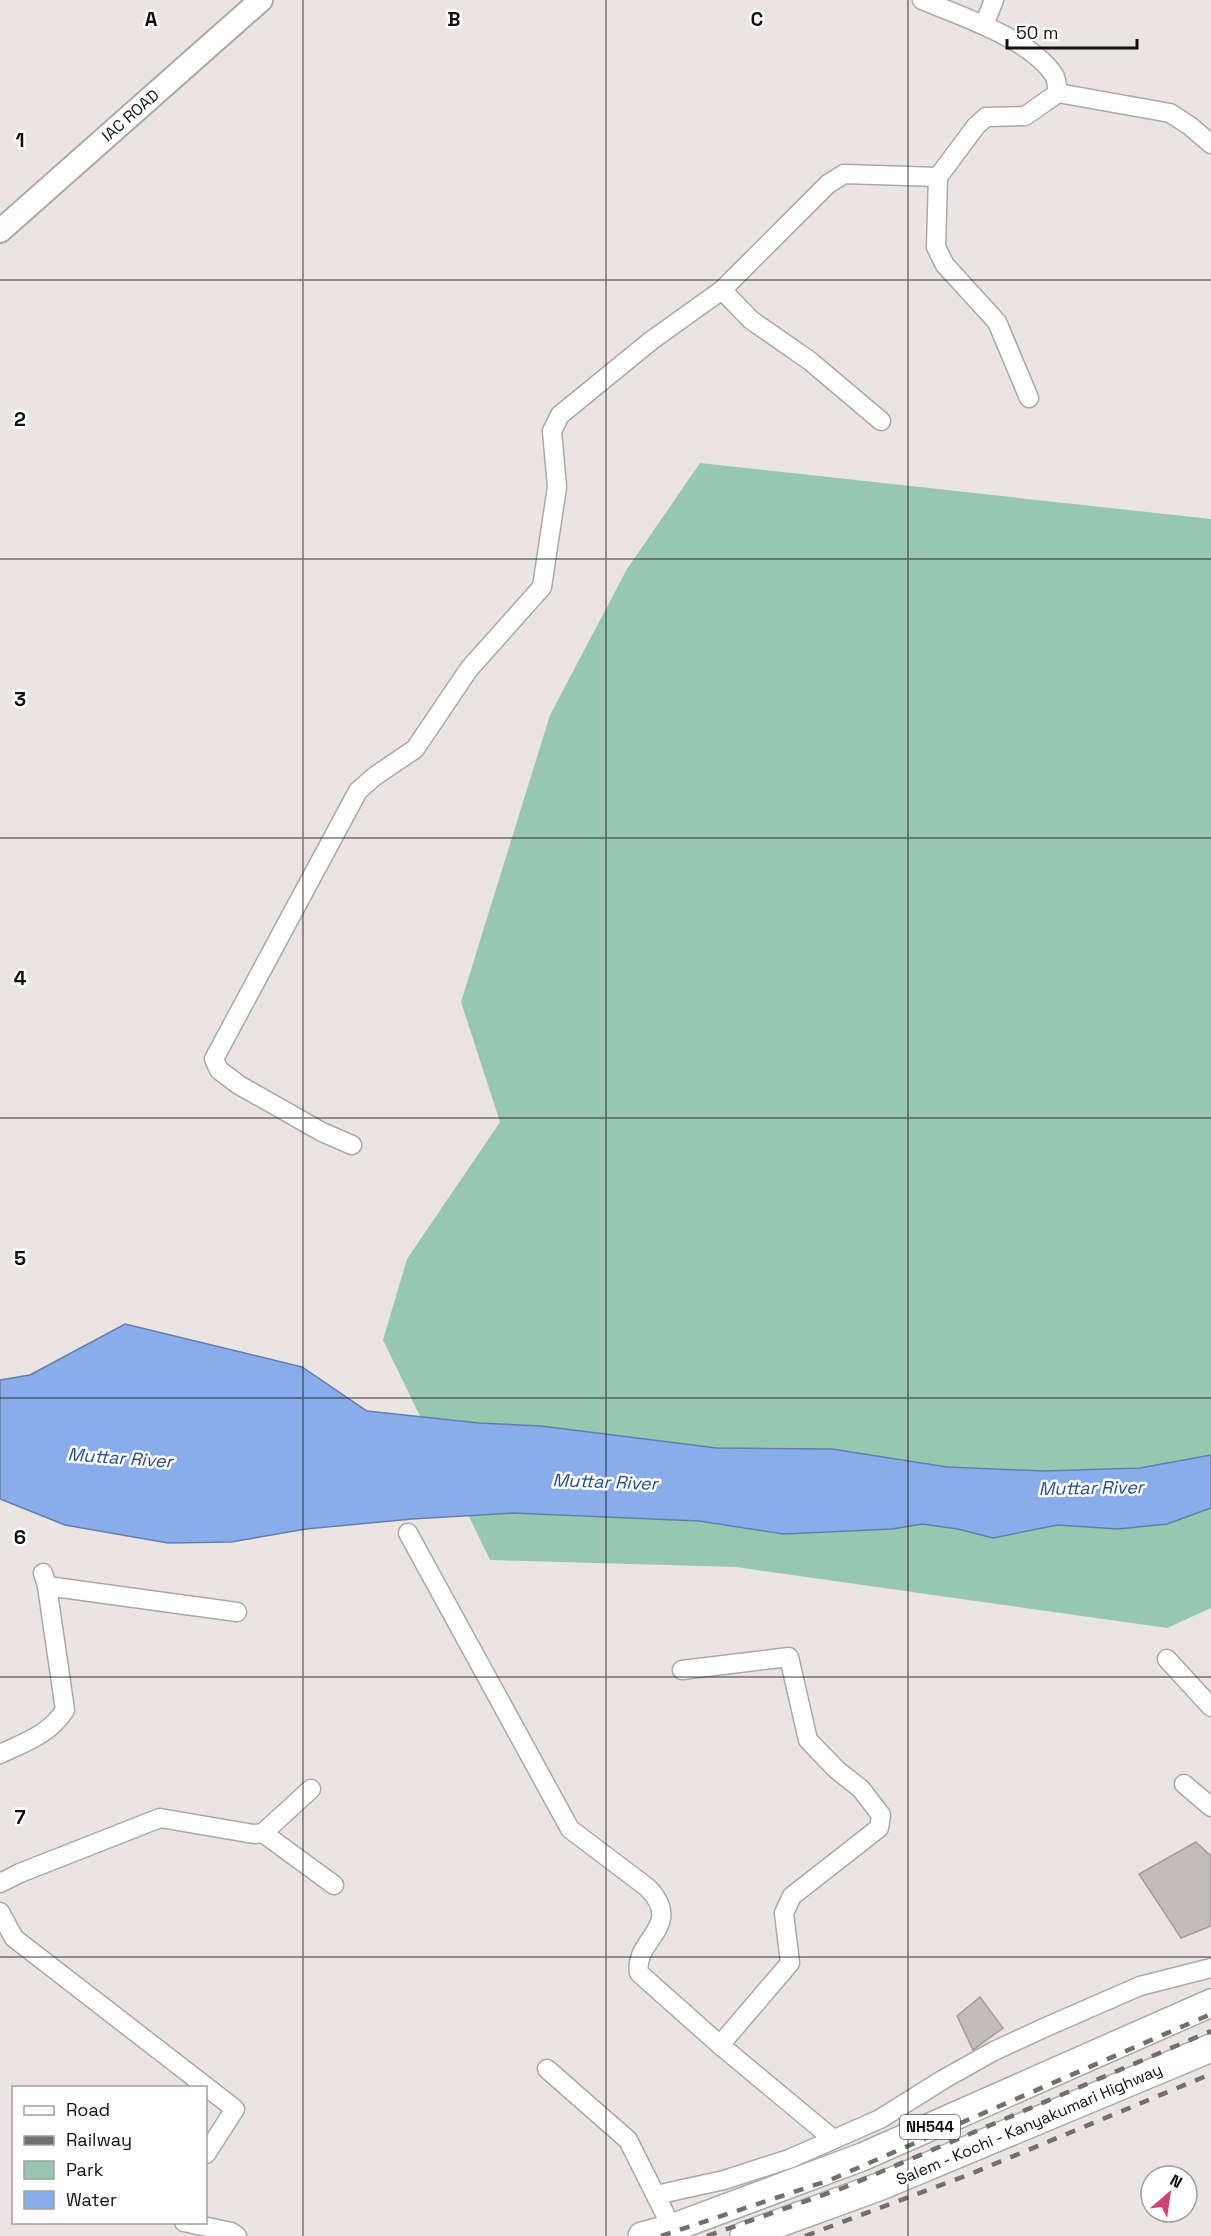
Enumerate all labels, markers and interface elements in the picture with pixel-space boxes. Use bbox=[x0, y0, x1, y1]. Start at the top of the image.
text: A bbox=[145, 6, 158, 32]
text: B bbox=[447, 6, 461, 32]
text: C bbox=[751, 6, 764, 32]
scale bar bbox=[1007, 12, 1138, 50]
text: 50 m bbox=[1016, 21, 1058, 44]
street label: IAC ROAD bbox=[97, 85, 163, 146]
text: 1 bbox=[15, 127, 25, 153]
text: 2 bbox=[14, 406, 26, 432]
text: 3 bbox=[14, 686, 26, 712]
text: 4 bbox=[14, 965, 27, 991]
text: 5 bbox=[14, 1245, 26, 1271]
water label: Muttar River bbox=[67, 1442, 175, 1473]
water label: Muttar River bbox=[552, 1468, 660, 1495]
water label: Muttar River bbox=[1038, 1475, 1146, 1500]
text: 6 bbox=[14, 1524, 26, 1550]
text: 7 bbox=[14, 1804, 26, 1830]
street label: Salem - Kochi - Kanyakumari Highway bbox=[893, 2059, 1165, 2190]
legend bbox=[12, 2086, 207, 2224]
text: Road bbox=[66, 2098, 110, 2121]
road number: NH544 bbox=[900, 2115, 960, 2139]
text: Railway bbox=[66, 2128, 132, 2151]
text: Park bbox=[66, 2158, 104, 2181]
north arrow bbox=[1139, 2164, 1199, 2224]
text: N bbox=[1166, 2170, 1186, 2193]
text: Water bbox=[66, 2188, 117, 2211]

